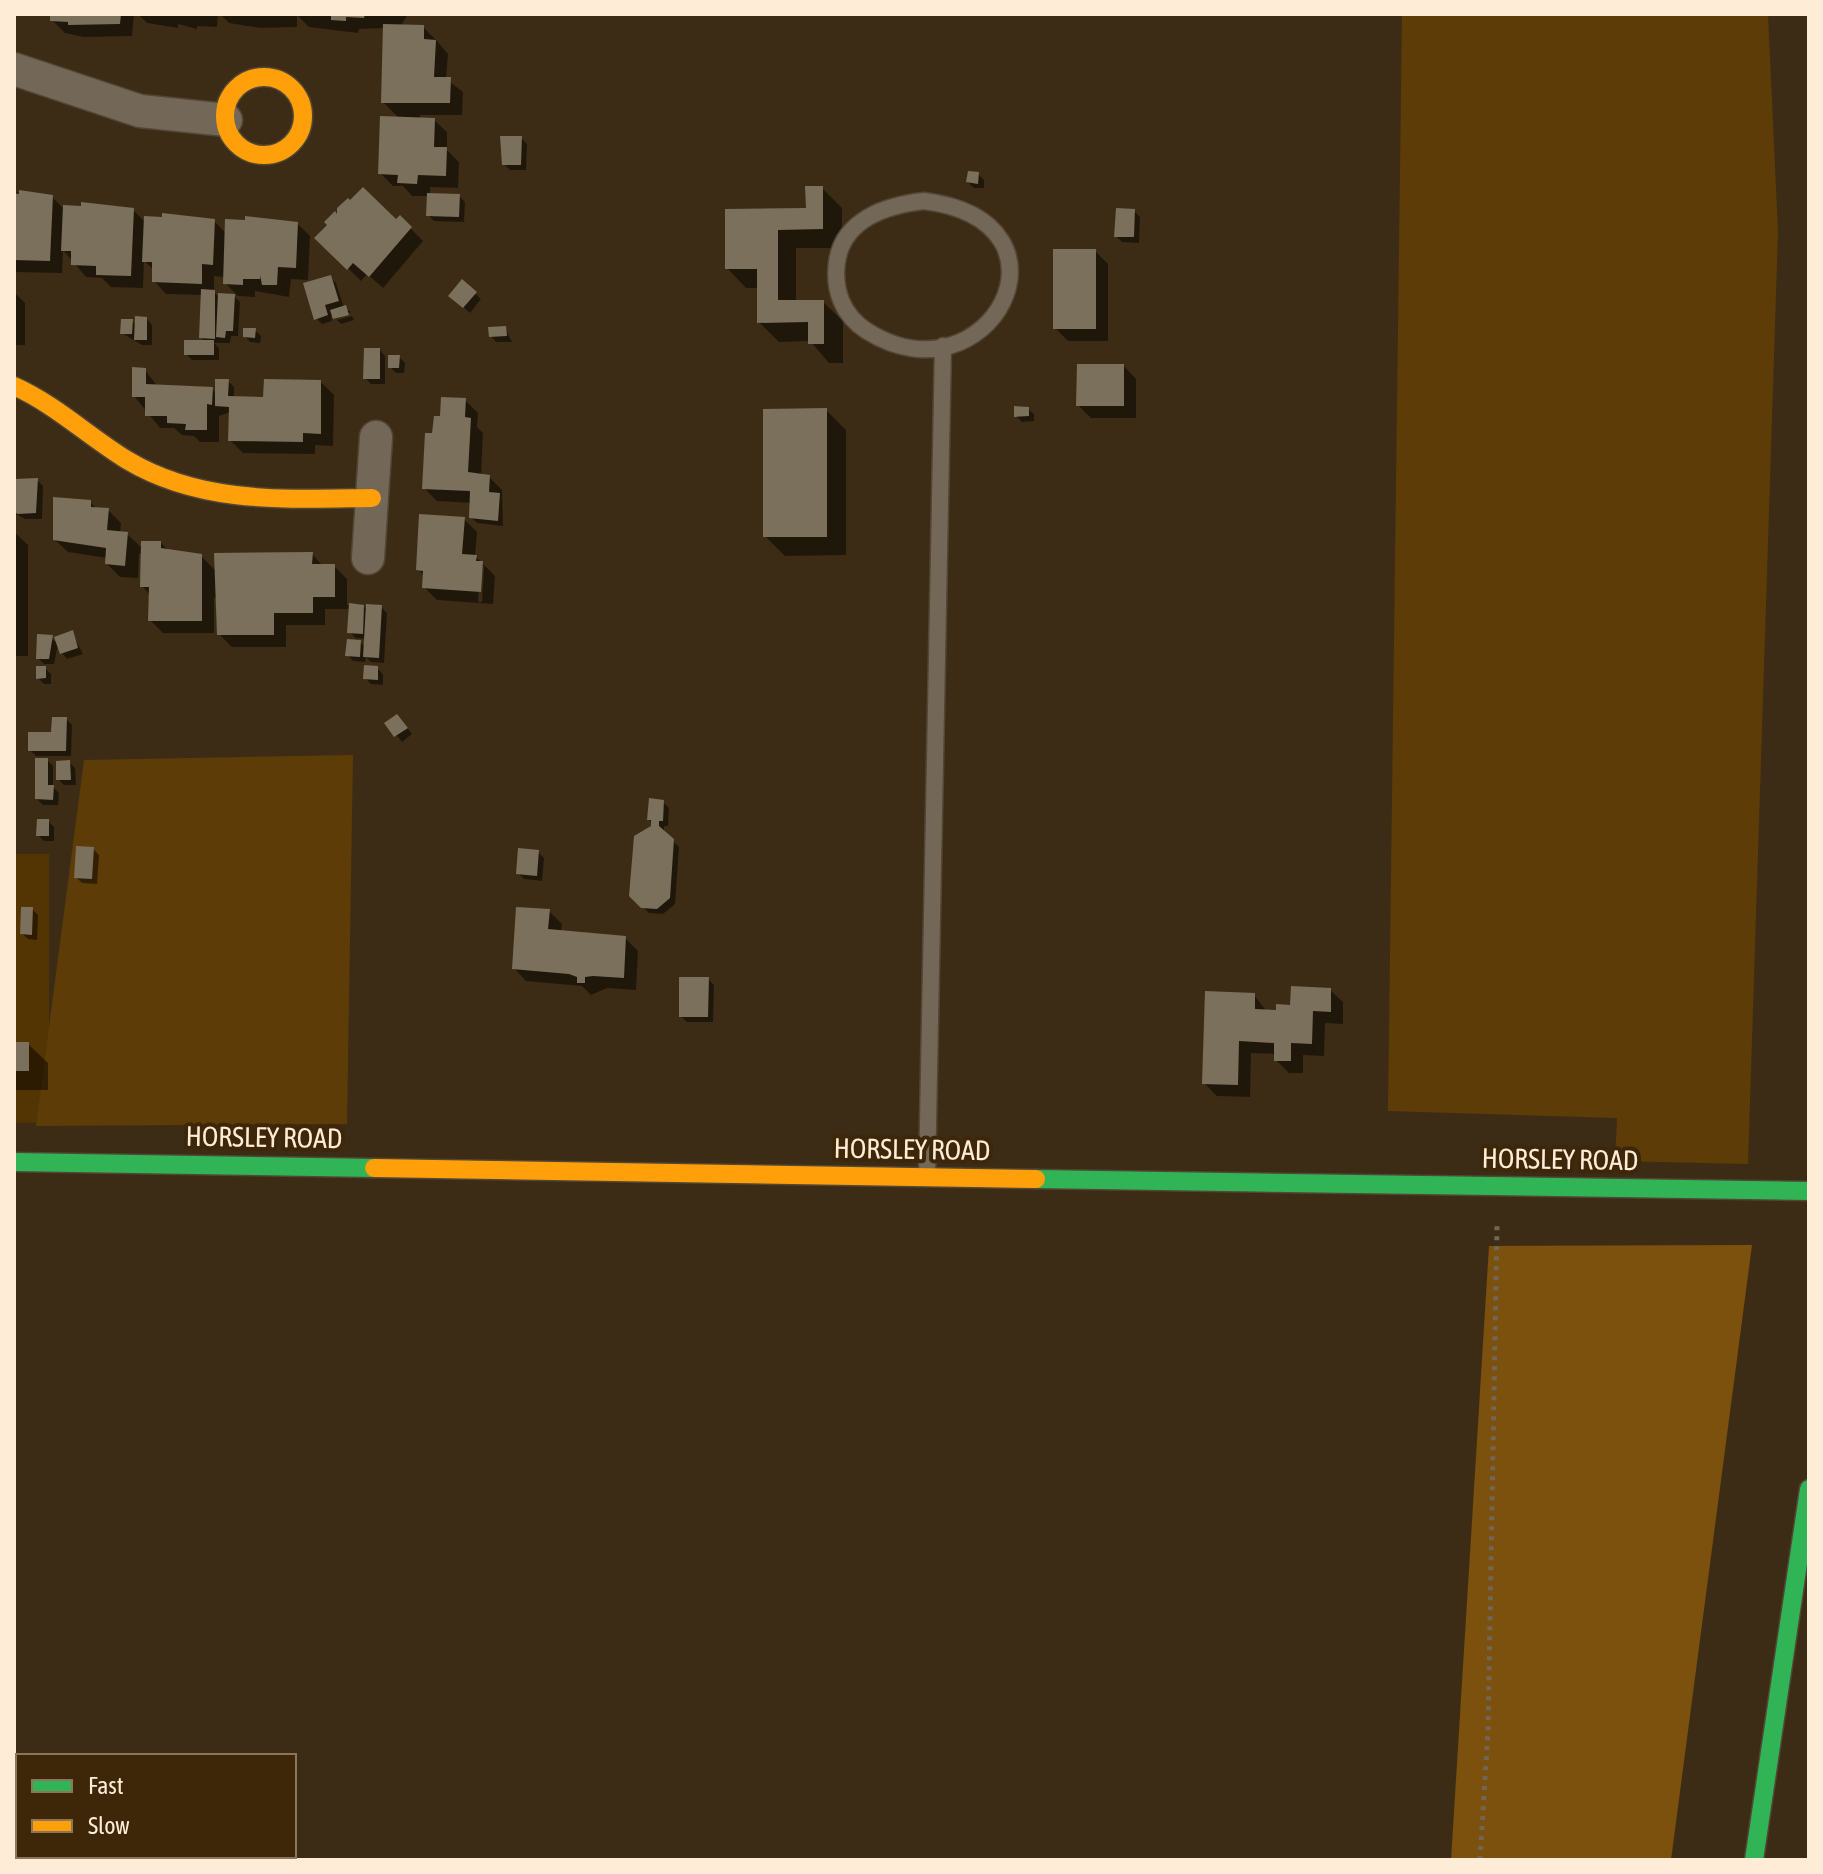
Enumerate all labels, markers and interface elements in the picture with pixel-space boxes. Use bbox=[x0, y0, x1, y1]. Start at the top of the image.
street label: HORSLEY ROAD bbox=[185, 1120, 343, 1154]
street label: HORSLEY ROAD bbox=[833, 1132, 991, 1166]
street label: HORSLEY ROAD bbox=[1481, 1142, 1639, 1176]
legend bbox=[16, 1754, 296, 1858]
text: Fast bbox=[88, 1772, 124, 1799]
text: Slow bbox=[88, 1812, 130, 1839]

